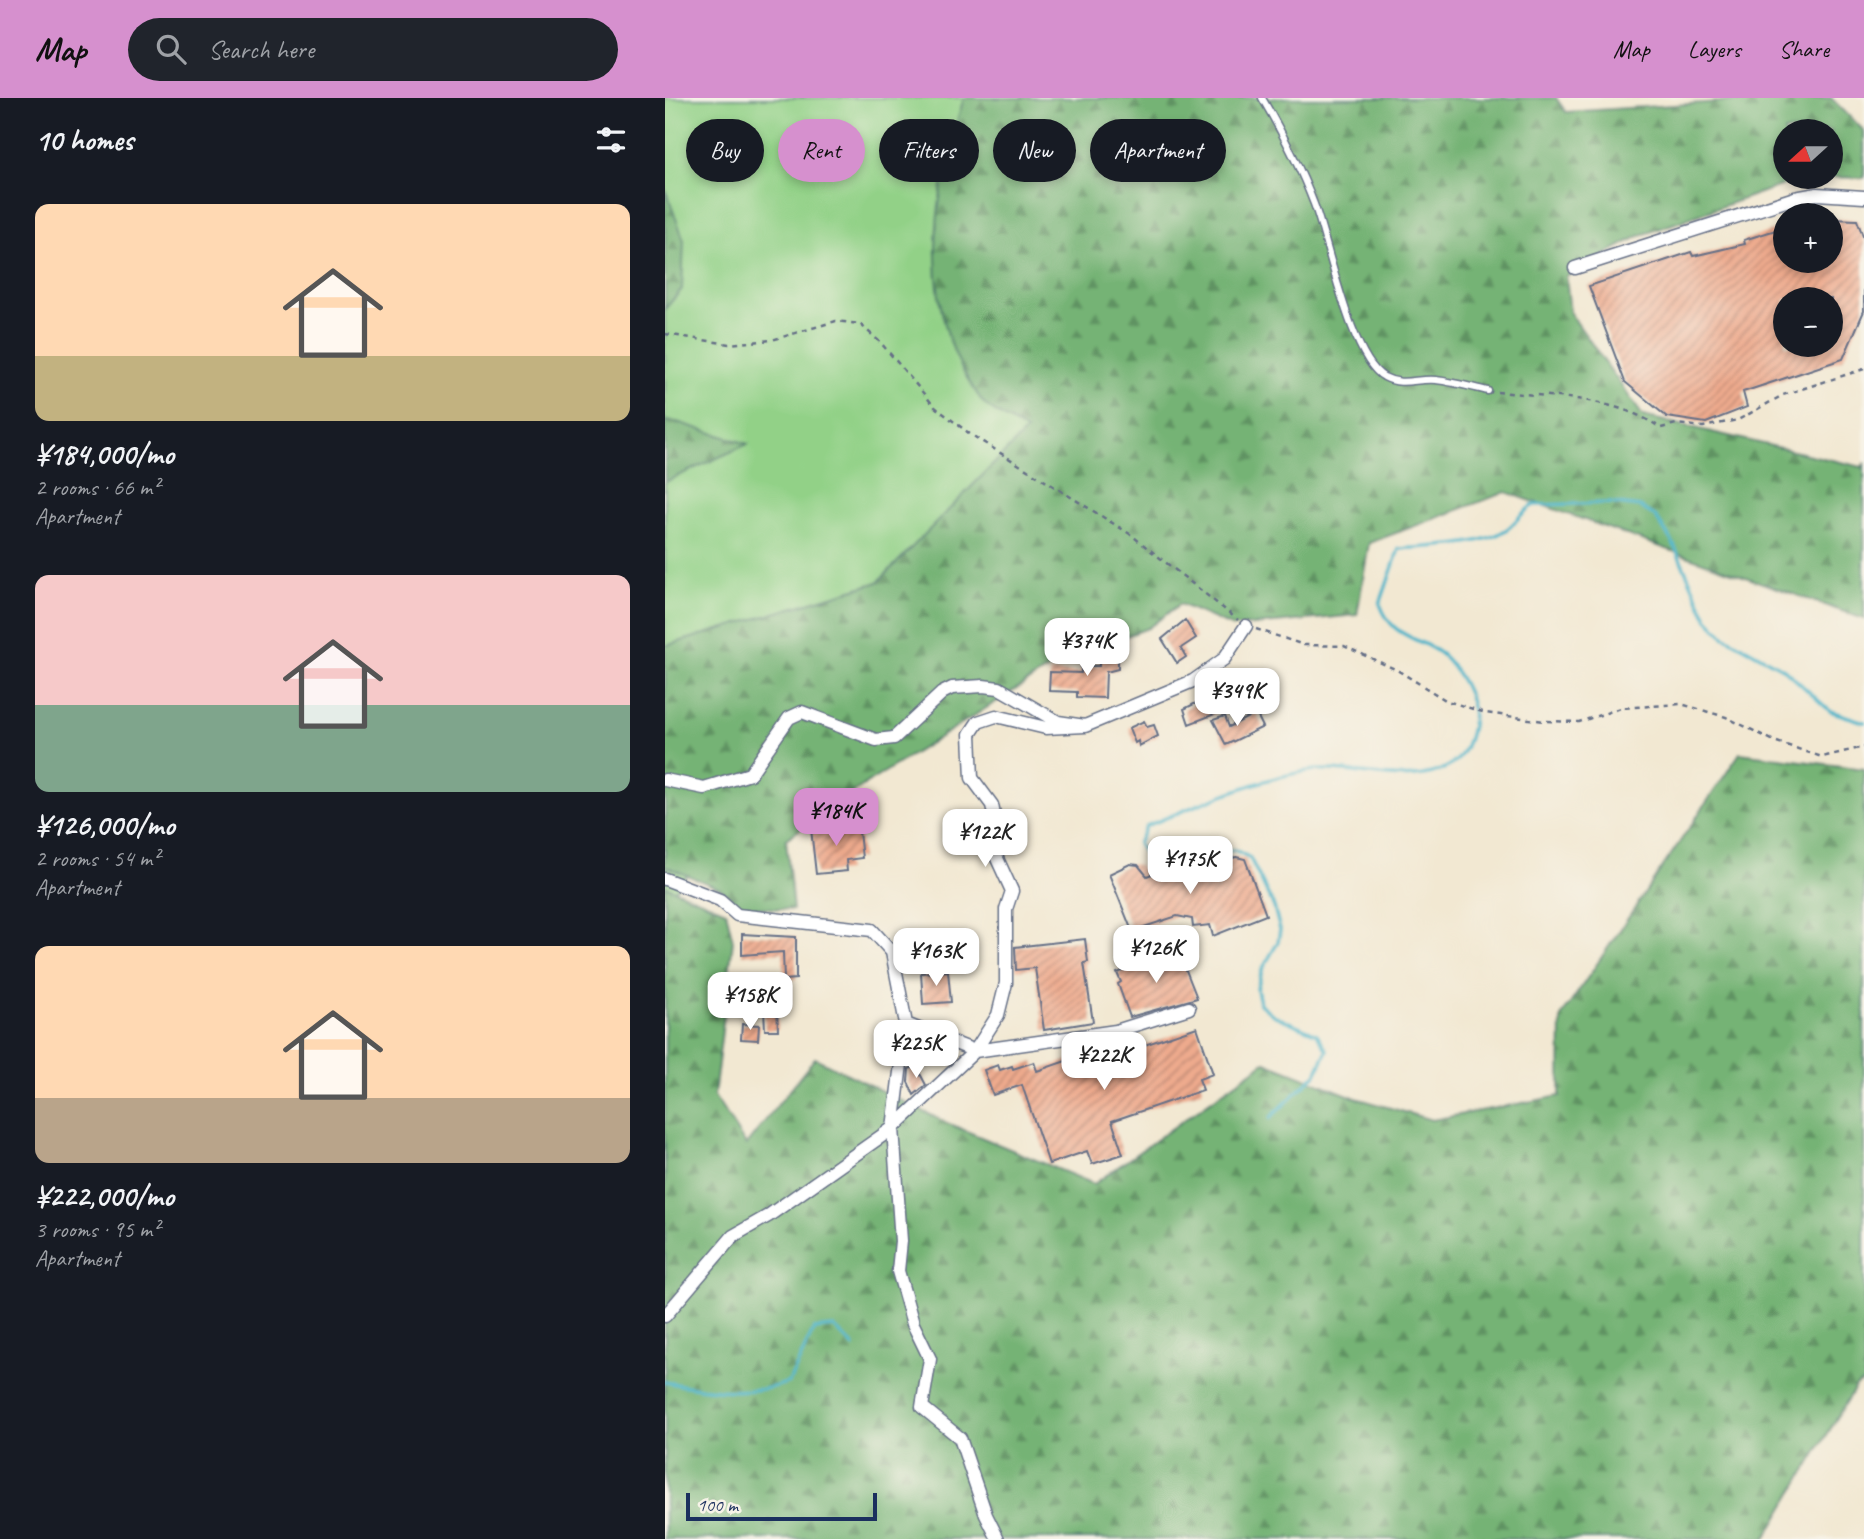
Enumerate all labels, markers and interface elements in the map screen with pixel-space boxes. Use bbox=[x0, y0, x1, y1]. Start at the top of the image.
search box bbox=[128, 18, 618, 81]
text: Map bbox=[35, 28, 86, 70]
icon: search bbox=[152, 30, 190, 68]
text: Search here bbox=[208, 33, 314, 66]
text: Map bbox=[1613, 34, 1650, 64]
text: Layers bbox=[1688, 34, 1741, 64]
text: Share bbox=[1779, 34, 1829, 64]
chip: Buy bbox=[686, 119, 764, 182]
chip: Rent bbox=[778, 119, 865, 182]
chip: Filters bbox=[879, 119, 979, 182]
chip: New bbox=[993, 119, 1076, 182]
chip: Apartment bbox=[1090, 119, 1226, 182]
north arrow bbox=[1773, 119, 1843, 189]
map controls bbox=[1773, 119, 1843, 357]
text: 10 homes bbox=[35, 121, 133, 159]
icon: filters bbox=[592, 121, 630, 159]
button: + bbox=[1773, 203, 1843, 273]
icon: home bbox=[270, 250, 396, 376]
button: − bbox=[1773, 287, 1843, 357]
text: ¥184,000/mo bbox=[35, 435, 174, 473]
text: 2 rooms · 66 m² bbox=[35, 473, 159, 502]
text: Apartment bbox=[35, 502, 120, 531]
pin: ¥374K bbox=[1038, 618, 1136, 678]
icon: home bbox=[270, 621, 396, 747]
text: ¥374K bbox=[1061, 626, 1114, 655]
pin: ¥349K bbox=[1188, 668, 1286, 728]
text: ¥349K bbox=[1211, 676, 1263, 705]
pin: ¥184K bbox=[787, 788, 885, 848]
text: ¥184K bbox=[809, 796, 863, 825]
text: ¥126,000/mo bbox=[35, 806, 175, 844]
pin: ¥122K bbox=[936, 810, 1034, 869]
text: ¥122K bbox=[958, 817, 1012, 846]
pin: ¥175K bbox=[1141, 836, 1239, 896]
text: 2 rooms · 54 m² bbox=[35, 844, 159, 873]
text: ¥175K bbox=[1164, 844, 1216, 873]
text: Apartment bbox=[35, 873, 120, 902]
pin: ¥126K bbox=[1107, 926, 1205, 985]
pin: ¥163K bbox=[887, 928, 985, 988]
text: ¥126K bbox=[1129, 933, 1183, 962]
text: ¥163K bbox=[909, 936, 963, 965]
pin: ¥158K bbox=[701, 972, 799, 1032]
text: ¥158K bbox=[724, 980, 776, 1009]
icon: home bbox=[270, 992, 396, 1118]
pin: ¥225K bbox=[867, 1020, 965, 1080]
text: ¥225K bbox=[890, 1028, 942, 1057]
pin: ¥222K bbox=[1055, 1032, 1153, 1092]
text: ¥222K bbox=[1077, 1040, 1131, 1069]
text: ¥222,000/mo bbox=[35, 1177, 174, 1215]
text: 3 rooms · 95 m² bbox=[35, 1215, 159, 1244]
text: Apartment bbox=[35, 1244, 120, 1273]
scale bar bbox=[686, 1490, 877, 1522]
text: 100 m bbox=[697, 1493, 738, 1517]

